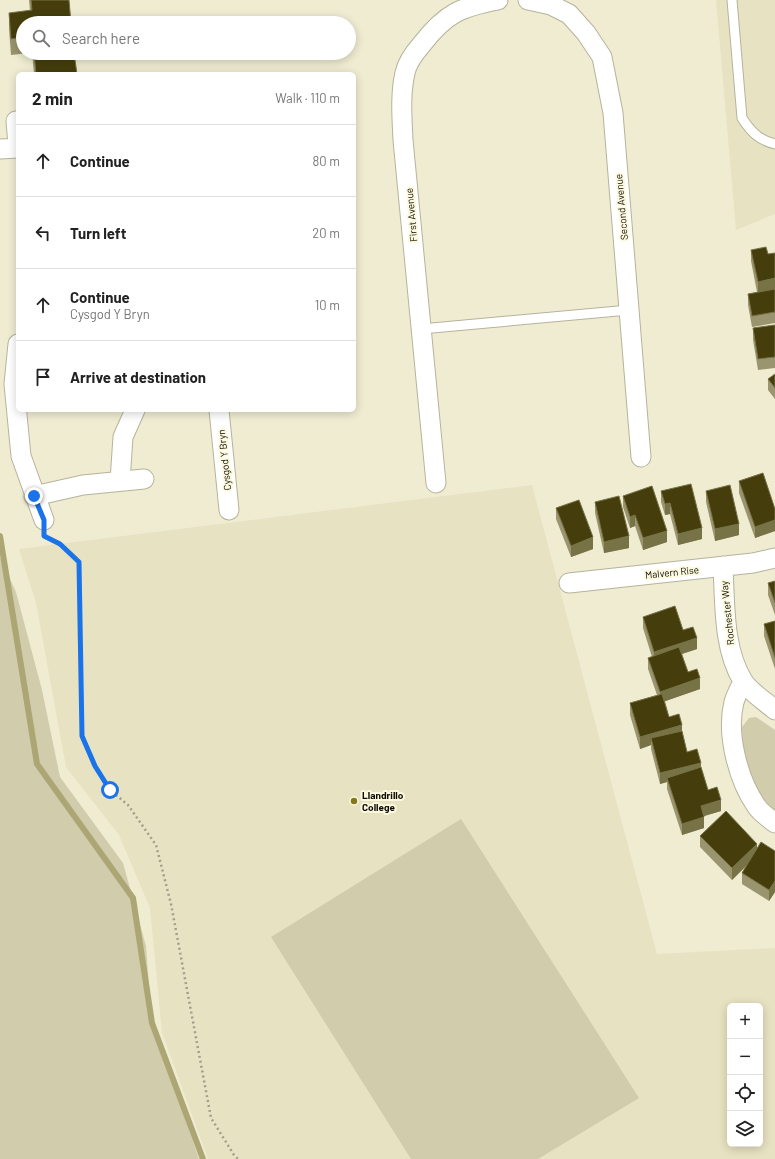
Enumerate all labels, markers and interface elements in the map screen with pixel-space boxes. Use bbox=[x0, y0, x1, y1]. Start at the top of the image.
search box bbox=[16, 16, 356, 60]
icon: search bbox=[30, 27, 52, 49]
text: Search here bbox=[62, 29, 140, 47]
text: 2 min bbox=[32, 88, 73, 108]
text: Walk · 110 m bbox=[275, 90, 340, 106]
icon: ahead bbox=[32, 150, 54, 172]
text: Continue bbox=[70, 152, 130, 170]
text: 80 m bbox=[313, 153, 340, 169]
street label: Second Avenue bbox=[612, 173, 630, 241]
street label: First Avenue bbox=[403, 188, 419, 242]
icon: left bbox=[32, 222, 54, 244]
text: Turn left bbox=[70, 224, 126, 242]
text: 20 m bbox=[312, 225, 340, 241]
text: Continue bbox=[70, 288, 130, 306]
icon: ahead bbox=[32, 294, 54, 316]
text: 10 m bbox=[315, 297, 340, 313]
text: Cysgod Y Bryn bbox=[70, 306, 150, 322]
icon: arrive bbox=[32, 366, 54, 388]
text: Arrive at destination bbox=[70, 368, 206, 386]
street label: Cysgod Y Bryn bbox=[215, 429, 233, 491]
route end bbox=[25, 487, 43, 505]
street label: Malvern Rise bbox=[644, 563, 700, 581]
street label: Rochester Way bbox=[718, 580, 736, 646]
route start bbox=[101, 781, 119, 799]
place label: Llandrillo College bbox=[362, 789, 404, 813]
marker: Llandrillo College bbox=[349, 796, 359, 806]
map controls bbox=[727, 1003, 763, 1147]
button: + bbox=[727, 1003, 763, 1039]
button: − bbox=[727, 1039, 763, 1075]
button: locate bbox=[727, 1075, 763, 1111]
button: layers bbox=[727, 1111, 763, 1147]

